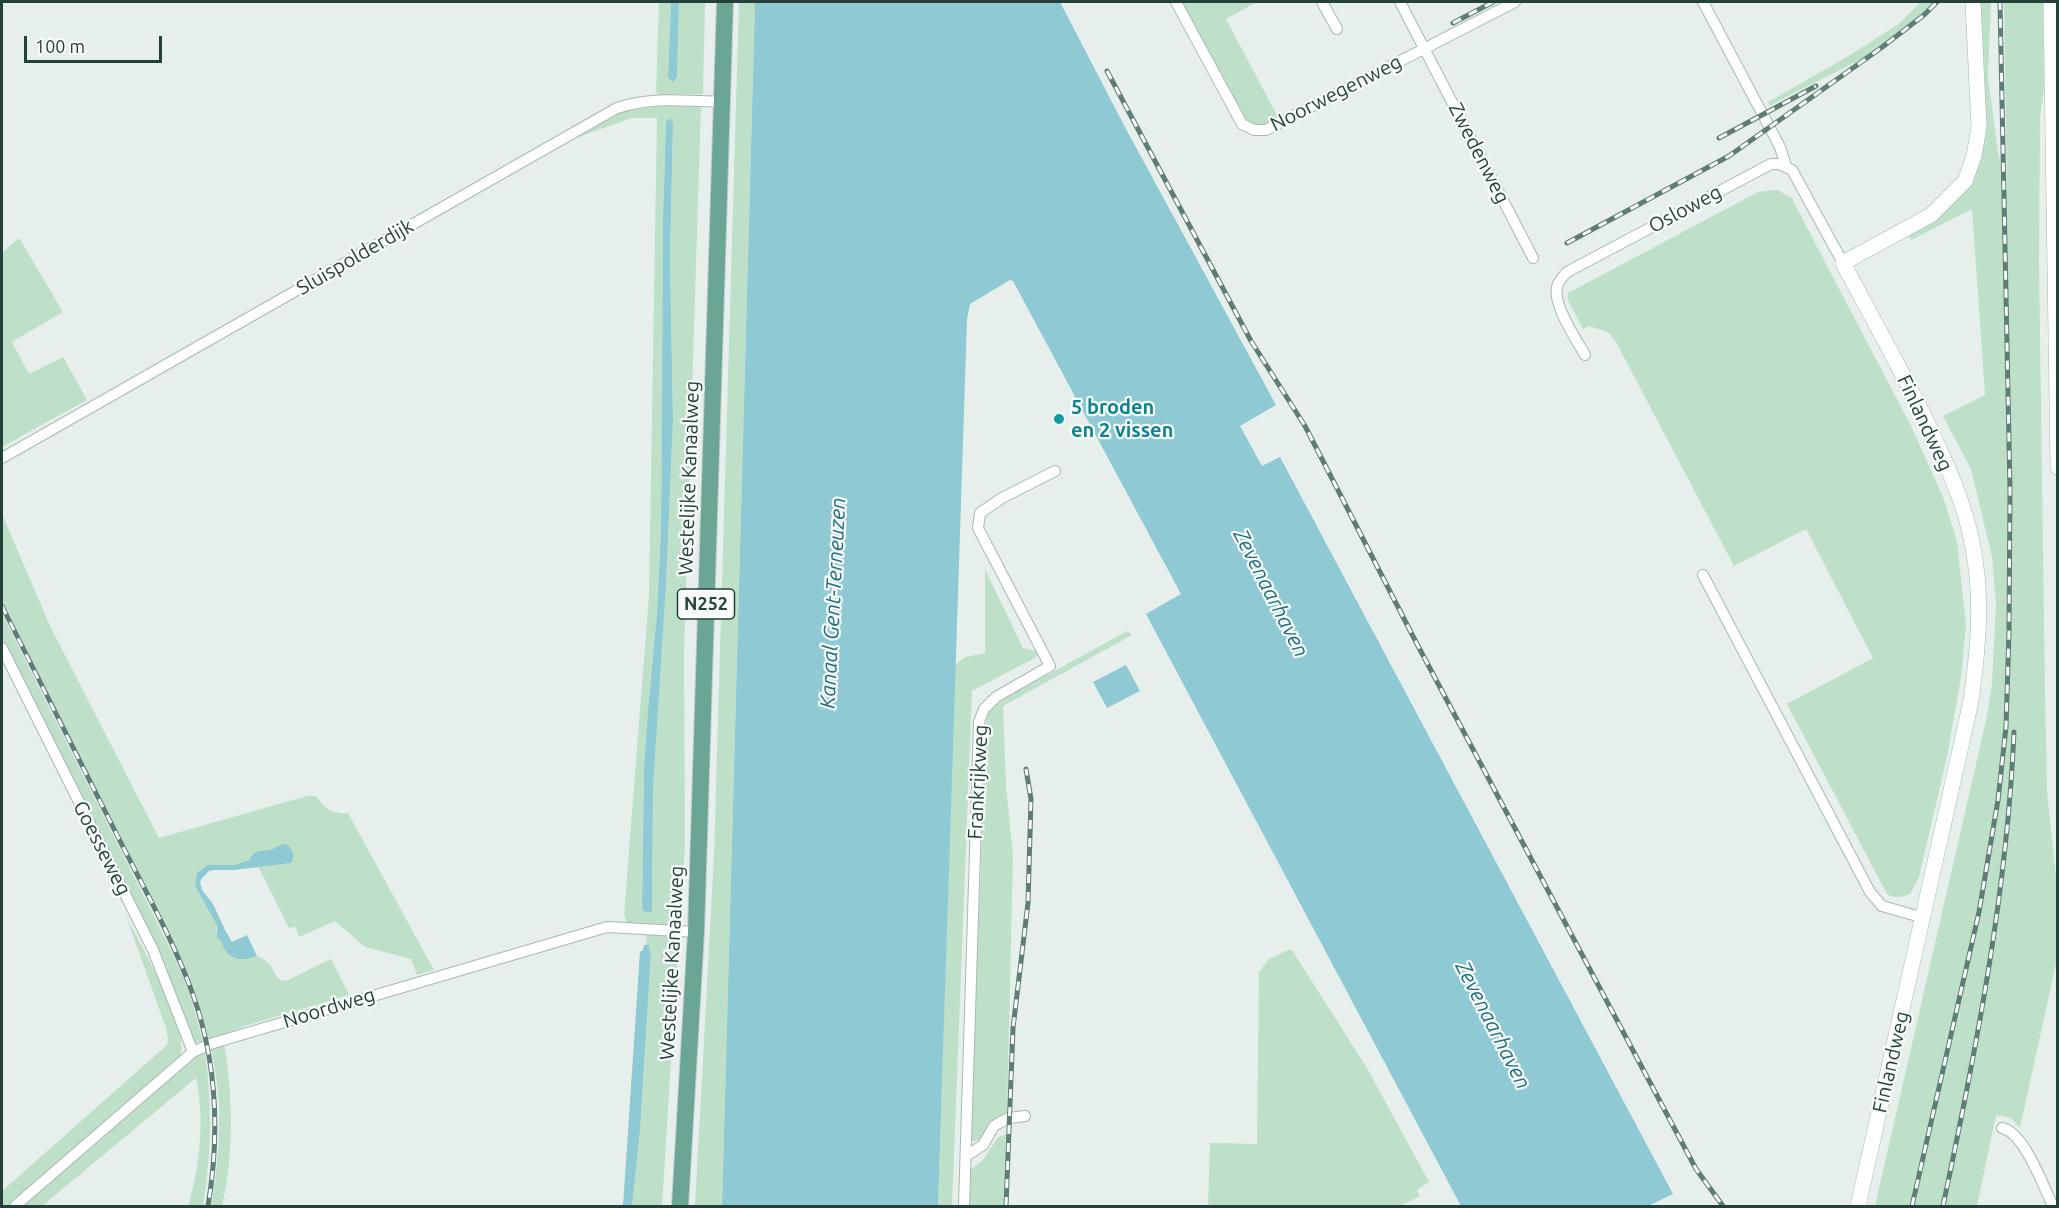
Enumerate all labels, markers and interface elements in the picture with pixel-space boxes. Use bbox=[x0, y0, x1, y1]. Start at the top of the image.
scale bar bbox=[27, 24, 165, 62]
text: 100 m bbox=[35, 36, 85, 56]
street label: Noorwegenweg bbox=[1266, 50, 1406, 136]
street label: Zwedenweg bbox=[1443, 99, 1515, 207]
street label: Osloweg bbox=[1644, 180, 1726, 238]
street label: Sluispolderdijk bbox=[292, 214, 418, 300]
street label: Finlandweg bbox=[1892, 371, 1958, 475]
street label: Westelijke Kanaalweg bbox=[674, 380, 704, 576]
place label: 5 broden en 2 vissen bbox=[1071, 395, 1173, 442]
marker: 5 broden en 2 vissen bbox=[1052, 412, 1066, 426]
water label: Kanaal Gent-Terneuzen bbox=[815, 497, 851, 709]
water label: Zevenaarhaven bbox=[1228, 525, 1314, 661]
road number: N252 bbox=[678, 589, 734, 619]
street label: Frankrijkweg bbox=[963, 724, 993, 840]
street label: Goesseweg bbox=[68, 797, 136, 899]
street label: Westelijke Kanaalweg bbox=[655, 865, 689, 1061]
water label: Zevenaarhaven bbox=[1450, 957, 1536, 1093]
street label: Noordweg bbox=[280, 983, 378, 1033]
street label: Finlandweg bbox=[1868, 1009, 1914, 1115]

